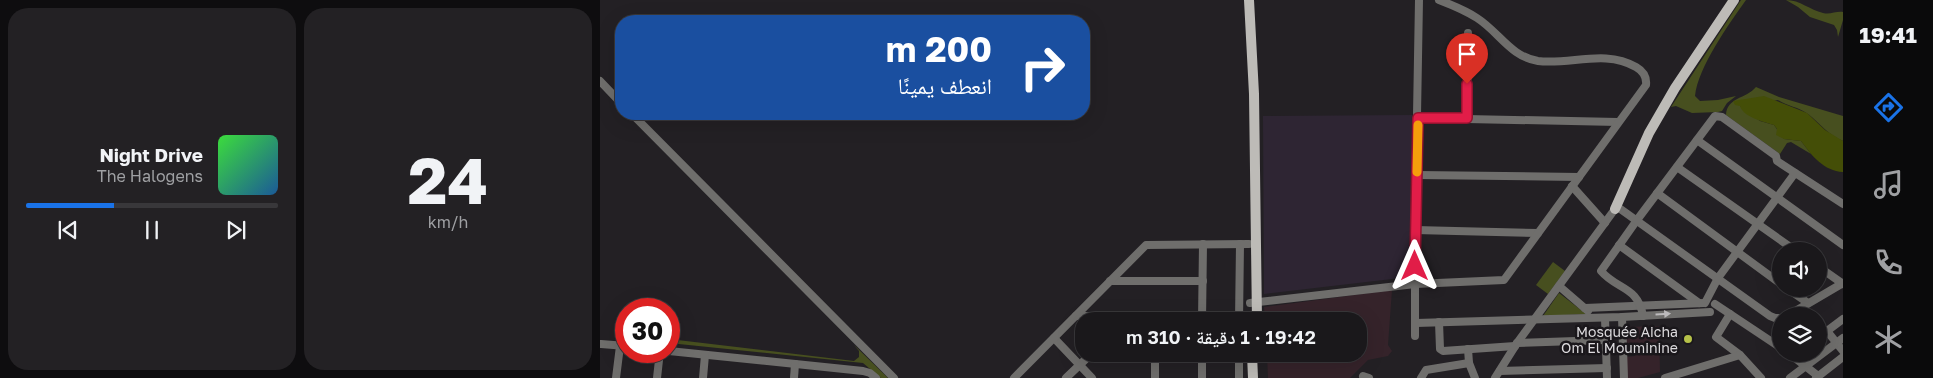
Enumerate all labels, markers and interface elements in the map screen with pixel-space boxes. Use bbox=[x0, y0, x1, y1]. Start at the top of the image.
text: 19:41 bbox=[1859, 21, 1917, 48]
text: 200 m bbox=[886, 28, 992, 70]
pin bbox=[1446, 33, 1488, 84]
icon: right bbox=[1010, 35, 1075, 100]
icon: arrive bbox=[1453, 40, 1481, 68]
text: انعطف يمينًا bbox=[898, 72, 992, 99]
icon: directions bbox=[1871, 90, 1906, 125]
text: 24 bbox=[408, 140, 488, 218]
text: Night Drive bbox=[99, 143, 203, 166]
text: The Halogens bbox=[97, 166, 203, 186]
icon: music bbox=[1871, 167, 1906, 202]
text: km/h bbox=[428, 212, 468, 232]
icon: previous bbox=[54, 216, 82, 244]
icon: pause bbox=[138, 216, 166, 244]
icon: next bbox=[222, 216, 250, 244]
position arrow bbox=[1388, 239, 1440, 291]
map controls bbox=[1772, 242, 1827, 362]
button: sound bbox=[1772, 242, 1827, 297]
icon: phone bbox=[1871, 245, 1906, 280]
speed limit sign: 30 bbox=[615, 298, 680, 363]
button: layers bbox=[1772, 307, 1827, 362]
one-way arrow bbox=[1655, 310, 1671, 318]
icon: climate bbox=[1871, 322, 1906, 357]
place label: Mosquée Aicha Om El Mouminine bbox=[1561, 323, 1678, 356]
text: 19:42 · 1 دقيقة · 310 m bbox=[1126, 325, 1316, 348]
marker: Mosquée Aicha Om El Mouminine bbox=[1682, 333, 1694, 345]

